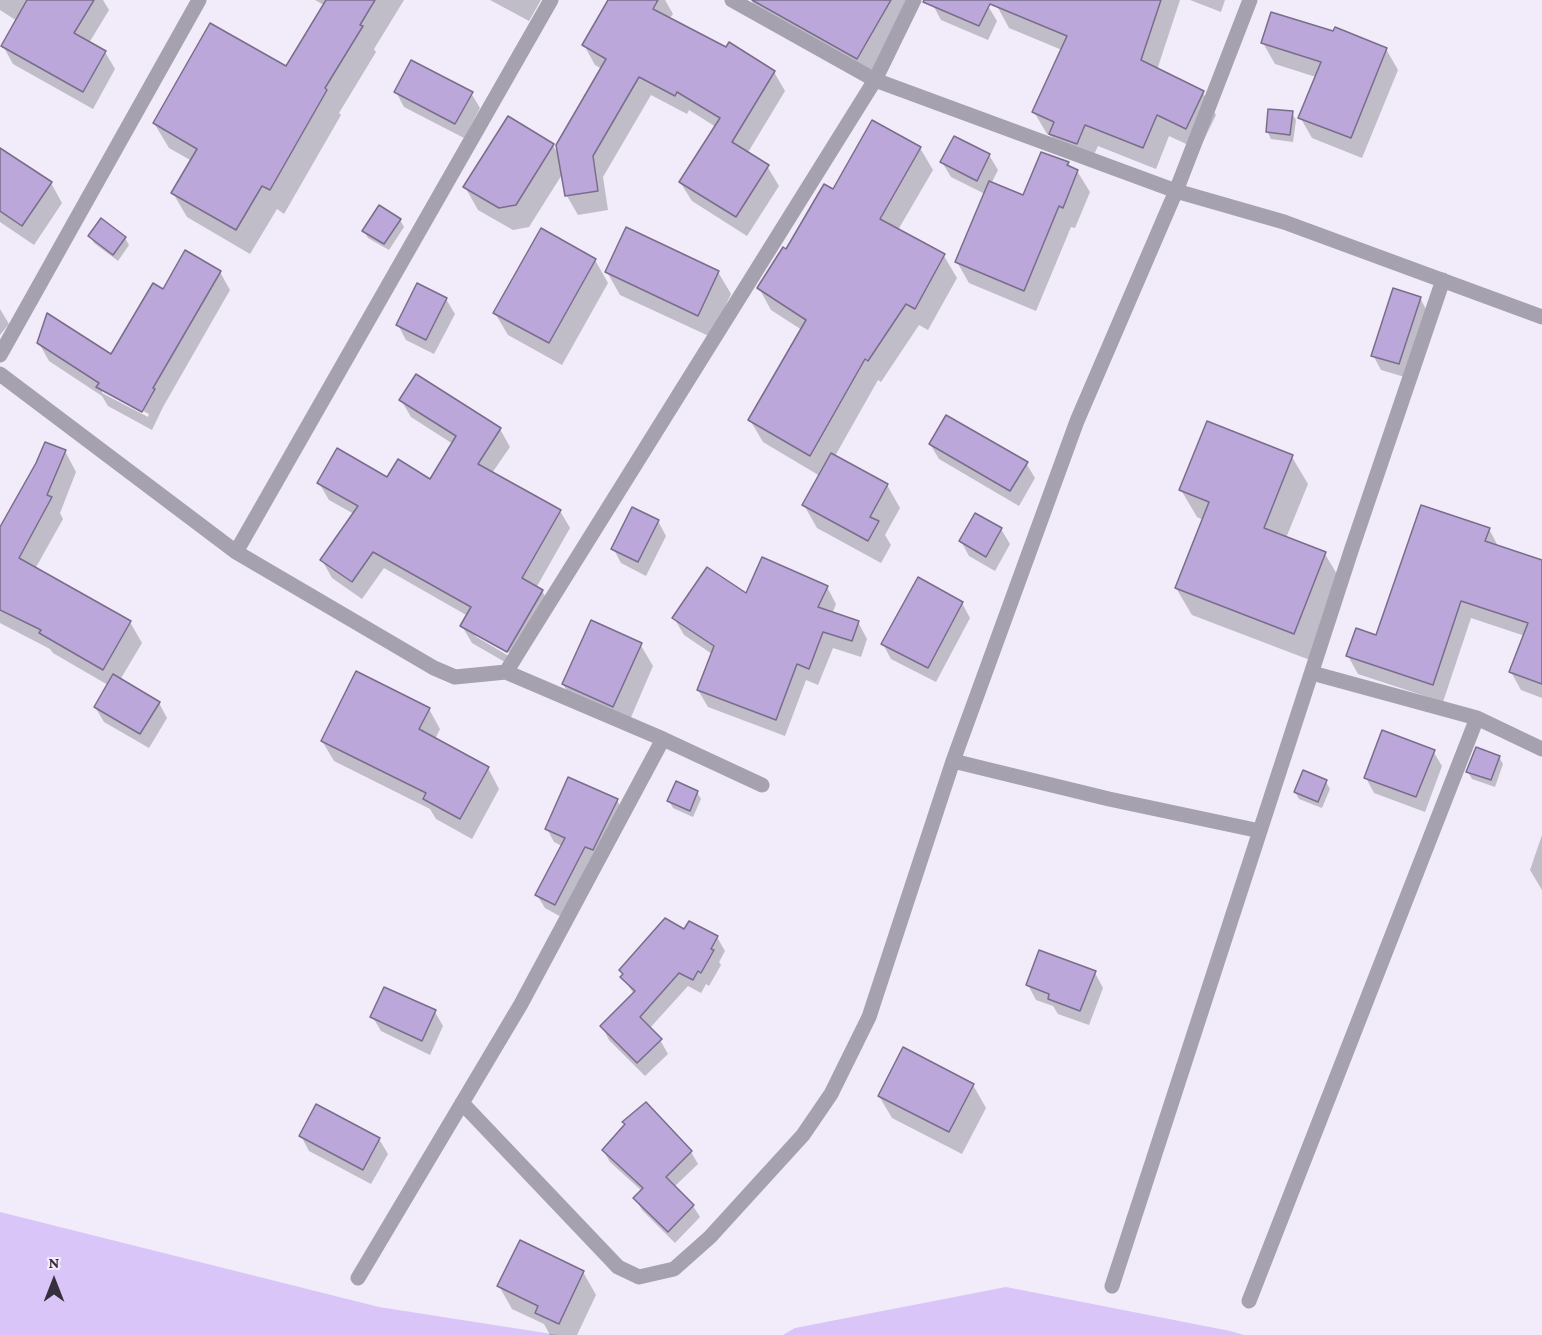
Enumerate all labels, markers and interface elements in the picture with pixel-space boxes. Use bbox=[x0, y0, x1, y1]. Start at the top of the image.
north arrow bbox=[24, 1251, 84, 1311]
text: N bbox=[49, 1254, 59, 1271]

